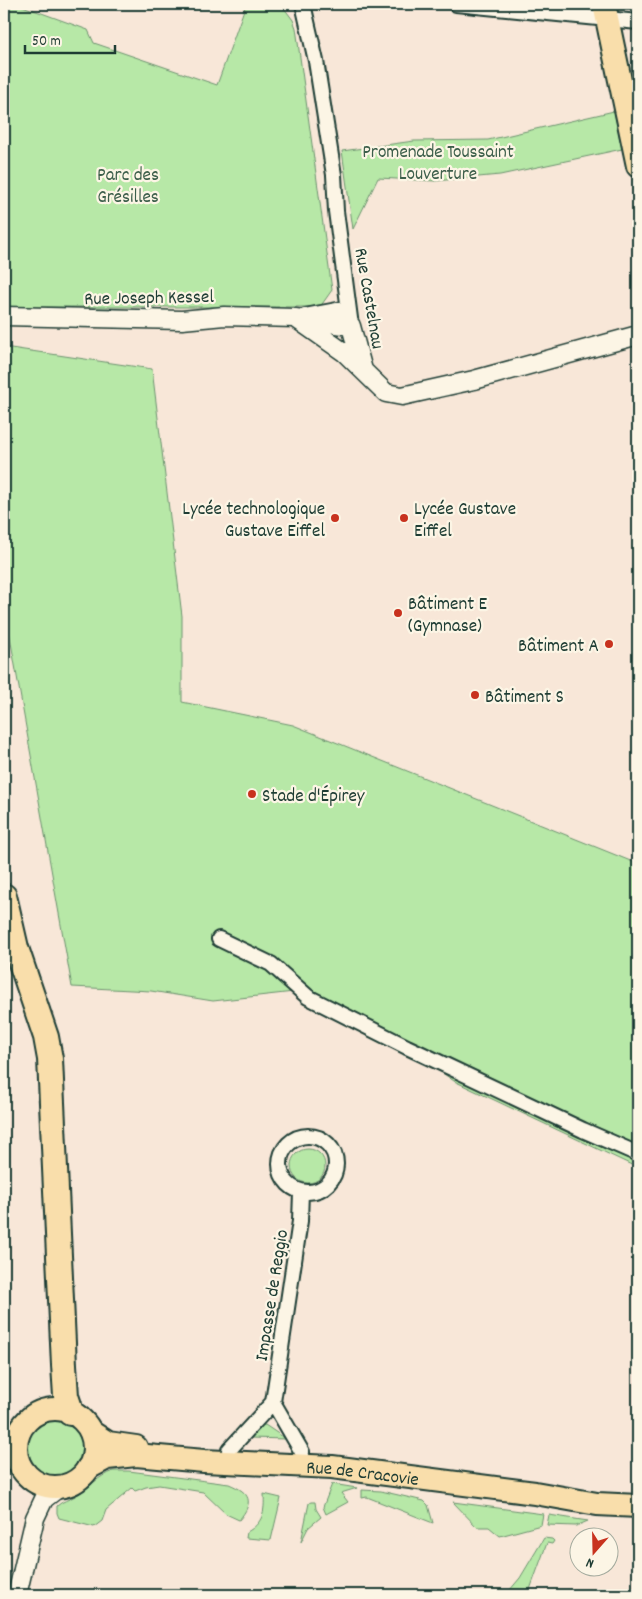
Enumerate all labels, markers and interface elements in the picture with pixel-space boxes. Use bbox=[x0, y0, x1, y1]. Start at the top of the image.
scale bar bbox=[25, 22, 115, 54]
text: 50 m bbox=[32, 31, 61, 53]
park label: Promenade Toussaint Louverture bbox=[362, 140, 514, 189]
park label: Parc des Grésilles bbox=[97, 163, 159, 212]
street label: Rue Castelnau bbox=[345, 246, 390, 351]
street label: Rue Joseph Kessel bbox=[84, 285, 215, 314]
place label: Lycée technologique Gustave Eiffel bbox=[182, 497, 325, 546]
place label: Lycée Gustave Eiffel bbox=[414, 497, 516, 546]
marker: Lycée technologique Gustave Eiffel bbox=[329, 512, 341, 524]
marker: Lycée Gustave Eiffel bbox=[398, 512, 410, 524]
place label: Bâtiment E (Gymnase) bbox=[408, 592, 488, 641]
marker: Bâtiment E (Gymnase) bbox=[392, 607, 404, 619]
place label: Bâtiment A bbox=[518, 634, 599, 661]
marker: Bâtiment A bbox=[603, 638, 615, 650]
place label: Bâtiment S bbox=[485, 685, 564, 712]
marker: Bâtiment S bbox=[469, 689, 481, 701]
place label: Stade d'Épirey bbox=[262, 784, 365, 811]
marker: Stade d'Épirey bbox=[246, 788, 258, 800]
street label: Impasse de Reggio bbox=[250, 1228, 297, 1363]
street label: Rue de Cracovie bbox=[306, 1456, 420, 1495]
north arrow bbox=[570, 1526, 620, 1576]
text: N bbox=[583, 1552, 597, 1573]

